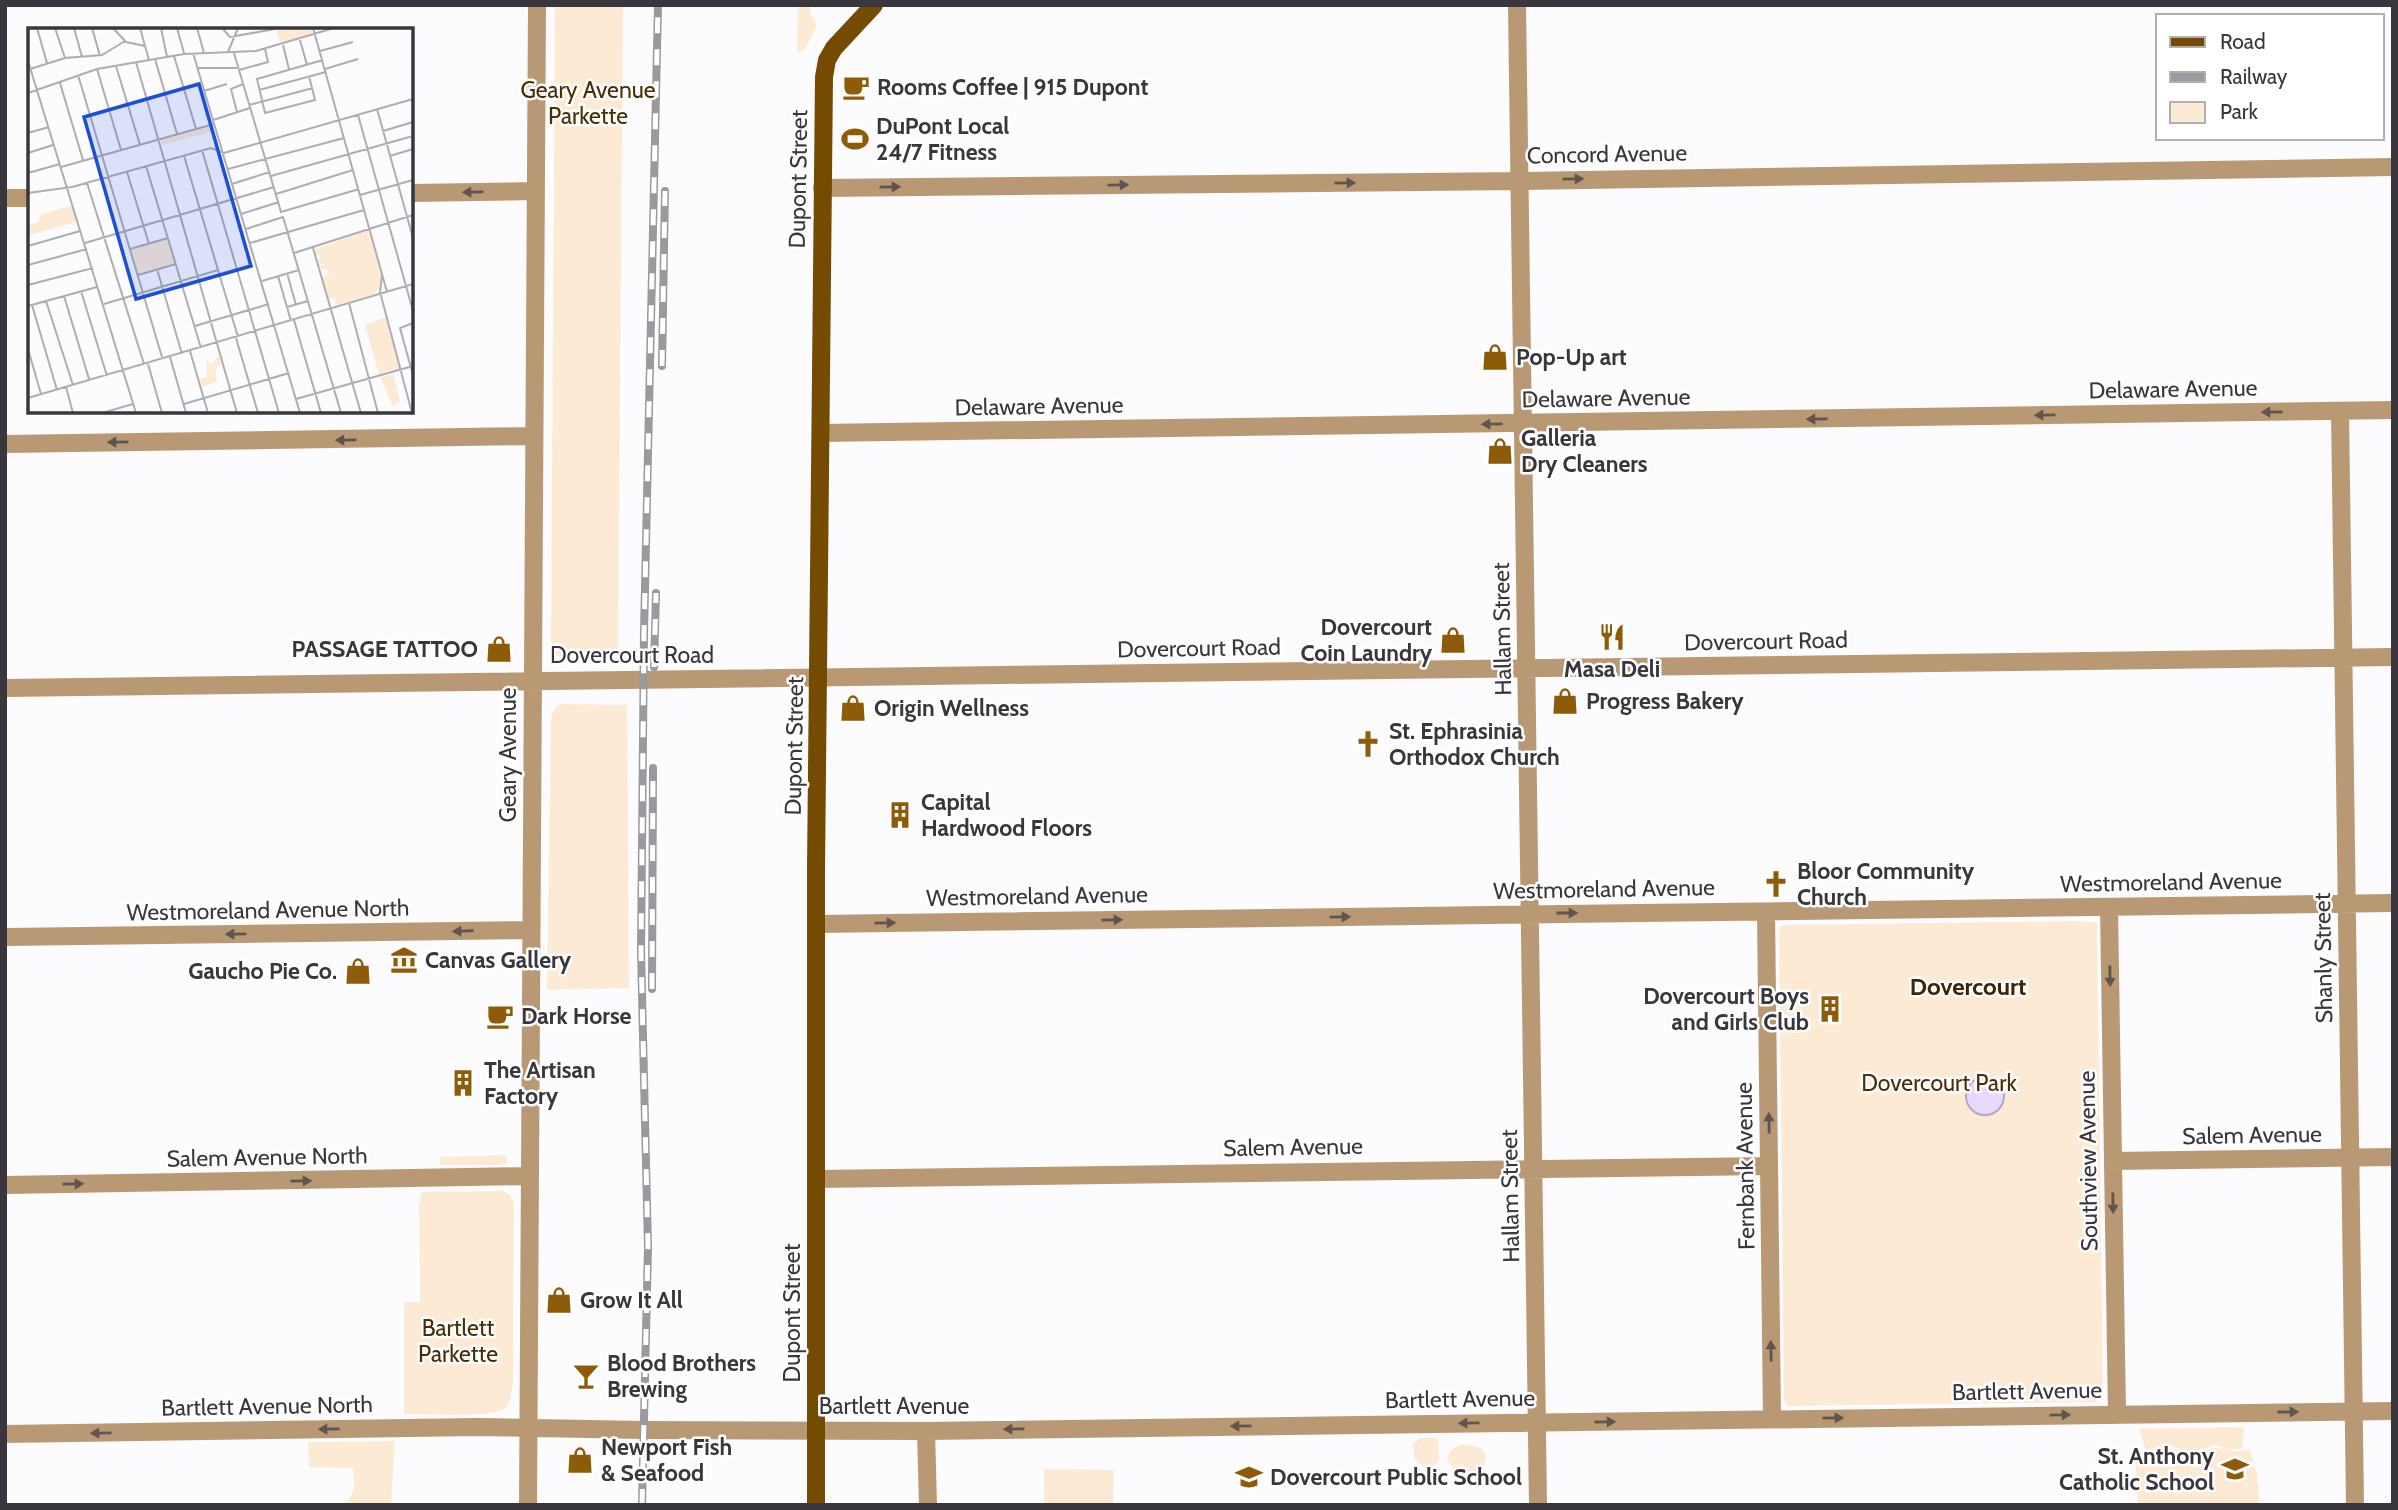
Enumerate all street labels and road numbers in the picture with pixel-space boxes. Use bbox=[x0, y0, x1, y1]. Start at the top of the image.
street label: Dupont Street bbox=[783, 109, 813, 249]
street label: Concord Avenue bbox=[1527, 139, 1688, 169]
street label: Delaware Avenue bbox=[2088, 374, 2258, 404]
street label: Delaware Avenue bbox=[1521, 383, 1691, 413]
street label: Delaware Avenue bbox=[954, 391, 1124, 421]
street label: Hallam Street bbox=[1487, 562, 1517, 696]
street label: Dovercourt Road bbox=[1684, 626, 1848, 656]
street label: Dovercourt Road bbox=[1117, 633, 1281, 663]
street label: Dovercourt Road bbox=[550, 641, 714, 669]
street label: Dupont Street bbox=[779, 676, 809, 816]
street label: Geary Avenue bbox=[494, 687, 522, 823]
street label: Westmoreland Avenue bbox=[2060, 866, 2282, 898]
street label: Westmoreland Avenue bbox=[1493, 873, 1715, 905]
street label: Westmoreland Avenue bbox=[926, 880, 1148, 912]
street label: Shanly Street bbox=[2308, 892, 2338, 1024]
street label: Westmoreland Avenue North bbox=[126, 894, 410, 926]
street label: Southview Avenue bbox=[2072, 1070, 2104, 1252]
street label: Fernbank Avenue bbox=[1730, 1082, 1760, 1250]
street label: Salem Avenue bbox=[2182, 1120, 2322, 1150]
street label: Hallam Street bbox=[1495, 1129, 1525, 1263]
street label: Salem Avenue bbox=[1223, 1132, 1363, 1162]
street label: Salem Avenue North bbox=[166, 1141, 368, 1173]
street label: Dupont Street bbox=[778, 1243, 806, 1382]
street label: Bartlett Avenue bbox=[1952, 1376, 2103, 1406]
street label: Bartlett Avenue bbox=[1385, 1384, 1536, 1414]
street label: Bartlett Avenue North bbox=[161, 1390, 373, 1422]
street label: Bartlett Avenue bbox=[819, 1392, 969, 1420]

